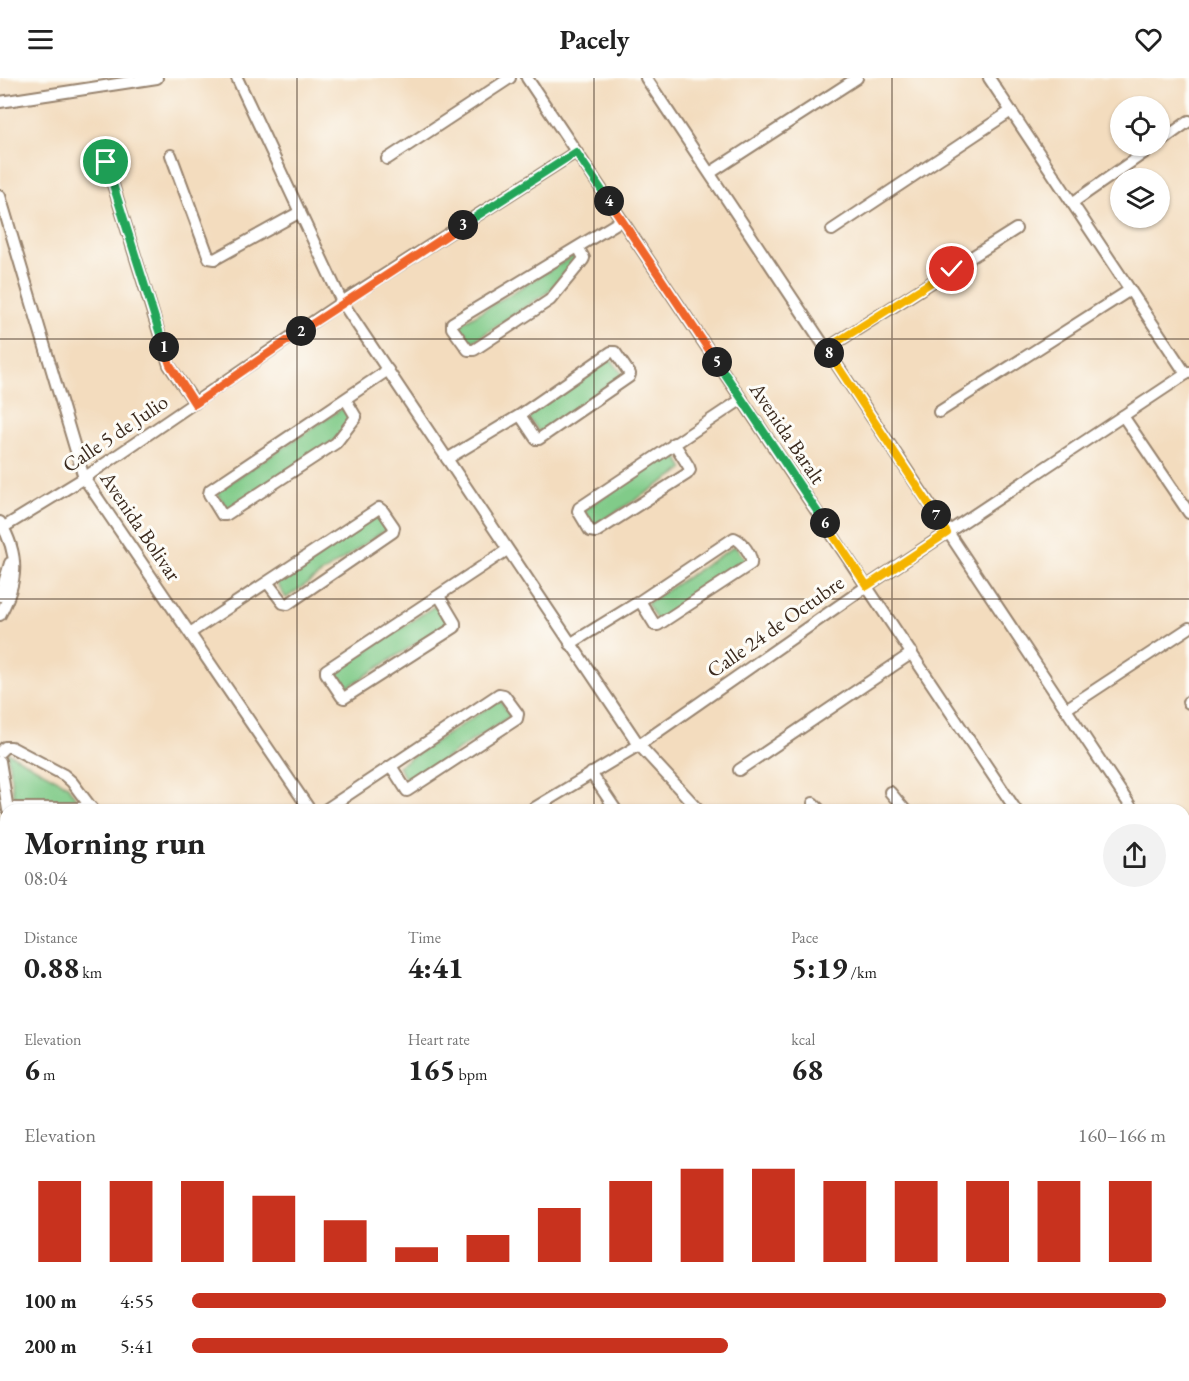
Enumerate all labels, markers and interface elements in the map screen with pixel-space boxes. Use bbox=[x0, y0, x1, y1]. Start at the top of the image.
text: Pacely bbox=[559, 22, 630, 57]
icon: menu bbox=[24, 23, 57, 56]
icon: heart bbox=[1132, 23, 1165, 56]
map controls bbox=[1110, 96, 1170, 228]
button: locate bbox=[1110, 96, 1170, 156]
pin bbox=[80, 136, 131, 187]
icon: arrive bbox=[89, 145, 122, 178]
button: layers bbox=[1110, 168, 1170, 228]
pin: 4 bbox=[594, 186, 624, 216]
text: 4 bbox=[605, 190, 613, 211]
pin: 3 bbox=[448, 210, 478, 240]
text: 3 bbox=[459, 214, 467, 235]
pin bbox=[926, 243, 977, 294]
icon: check bbox=[935, 252, 968, 285]
pin: 2 bbox=[286, 316, 316, 346]
text: 2 bbox=[297, 320, 305, 341]
pin: 1 bbox=[149, 332, 179, 362]
text: 1 bbox=[160, 336, 168, 357]
pin: 8 bbox=[814, 338, 844, 368]
text: 8 bbox=[825, 342, 833, 363]
pin: 5 bbox=[702, 347, 732, 377]
text: 5 bbox=[713, 351, 721, 372]
street label: Avenida Baralt bbox=[744, 376, 832, 489]
street label: Calle 5 de Julio bbox=[57, 388, 173, 478]
street label: Avenida Bolivar bbox=[94, 465, 187, 586]
pin: 7 bbox=[921, 500, 951, 530]
text: 7 bbox=[932, 504, 940, 525]
pin: 6 bbox=[810, 508, 840, 538]
text: 6 bbox=[821, 512, 829, 533]
street label: Calle 24 de Octubre bbox=[701, 569, 849, 683]
text: Morning run bbox=[24, 821, 206, 864]
button: share bbox=[1103, 824, 1166, 887]
text: 08:04 bbox=[24, 865, 67, 891]
text: Distance bbox=[24, 927, 77, 948]
text: Time bbox=[408, 927, 441, 948]
text: Pace bbox=[791, 927, 818, 948]
text: 0.88 bbox=[24, 948, 79, 987]
text: 4:41 bbox=[408, 948, 464, 987]
text: 5:19 bbox=[791, 948, 847, 987]
text: km bbox=[79, 962, 102, 983]
text: /km bbox=[847, 962, 877, 983]
text: Elevation bbox=[24, 1029, 82, 1050]
text: Heart rate bbox=[408, 1029, 470, 1050]
text: kcal bbox=[791, 1029, 815, 1050]
text: 6 bbox=[24, 1050, 40, 1089]
text: 165 bbox=[408, 1050, 455, 1089]
text: 68 bbox=[791, 1050, 823, 1089]
text: m bbox=[40, 1064, 56, 1085]
text: bpm bbox=[455, 1064, 487, 1085]
text: Elevation bbox=[24, 1122, 96, 1148]
text: 160–166 m bbox=[1078, 1122, 1166, 1148]
text: 100 m bbox=[24, 1288, 77, 1314]
text: 4:55 bbox=[120, 1288, 154, 1314]
text: 200 m bbox=[24, 1333, 77, 1359]
text: 5:41 bbox=[120, 1333, 154, 1359]

